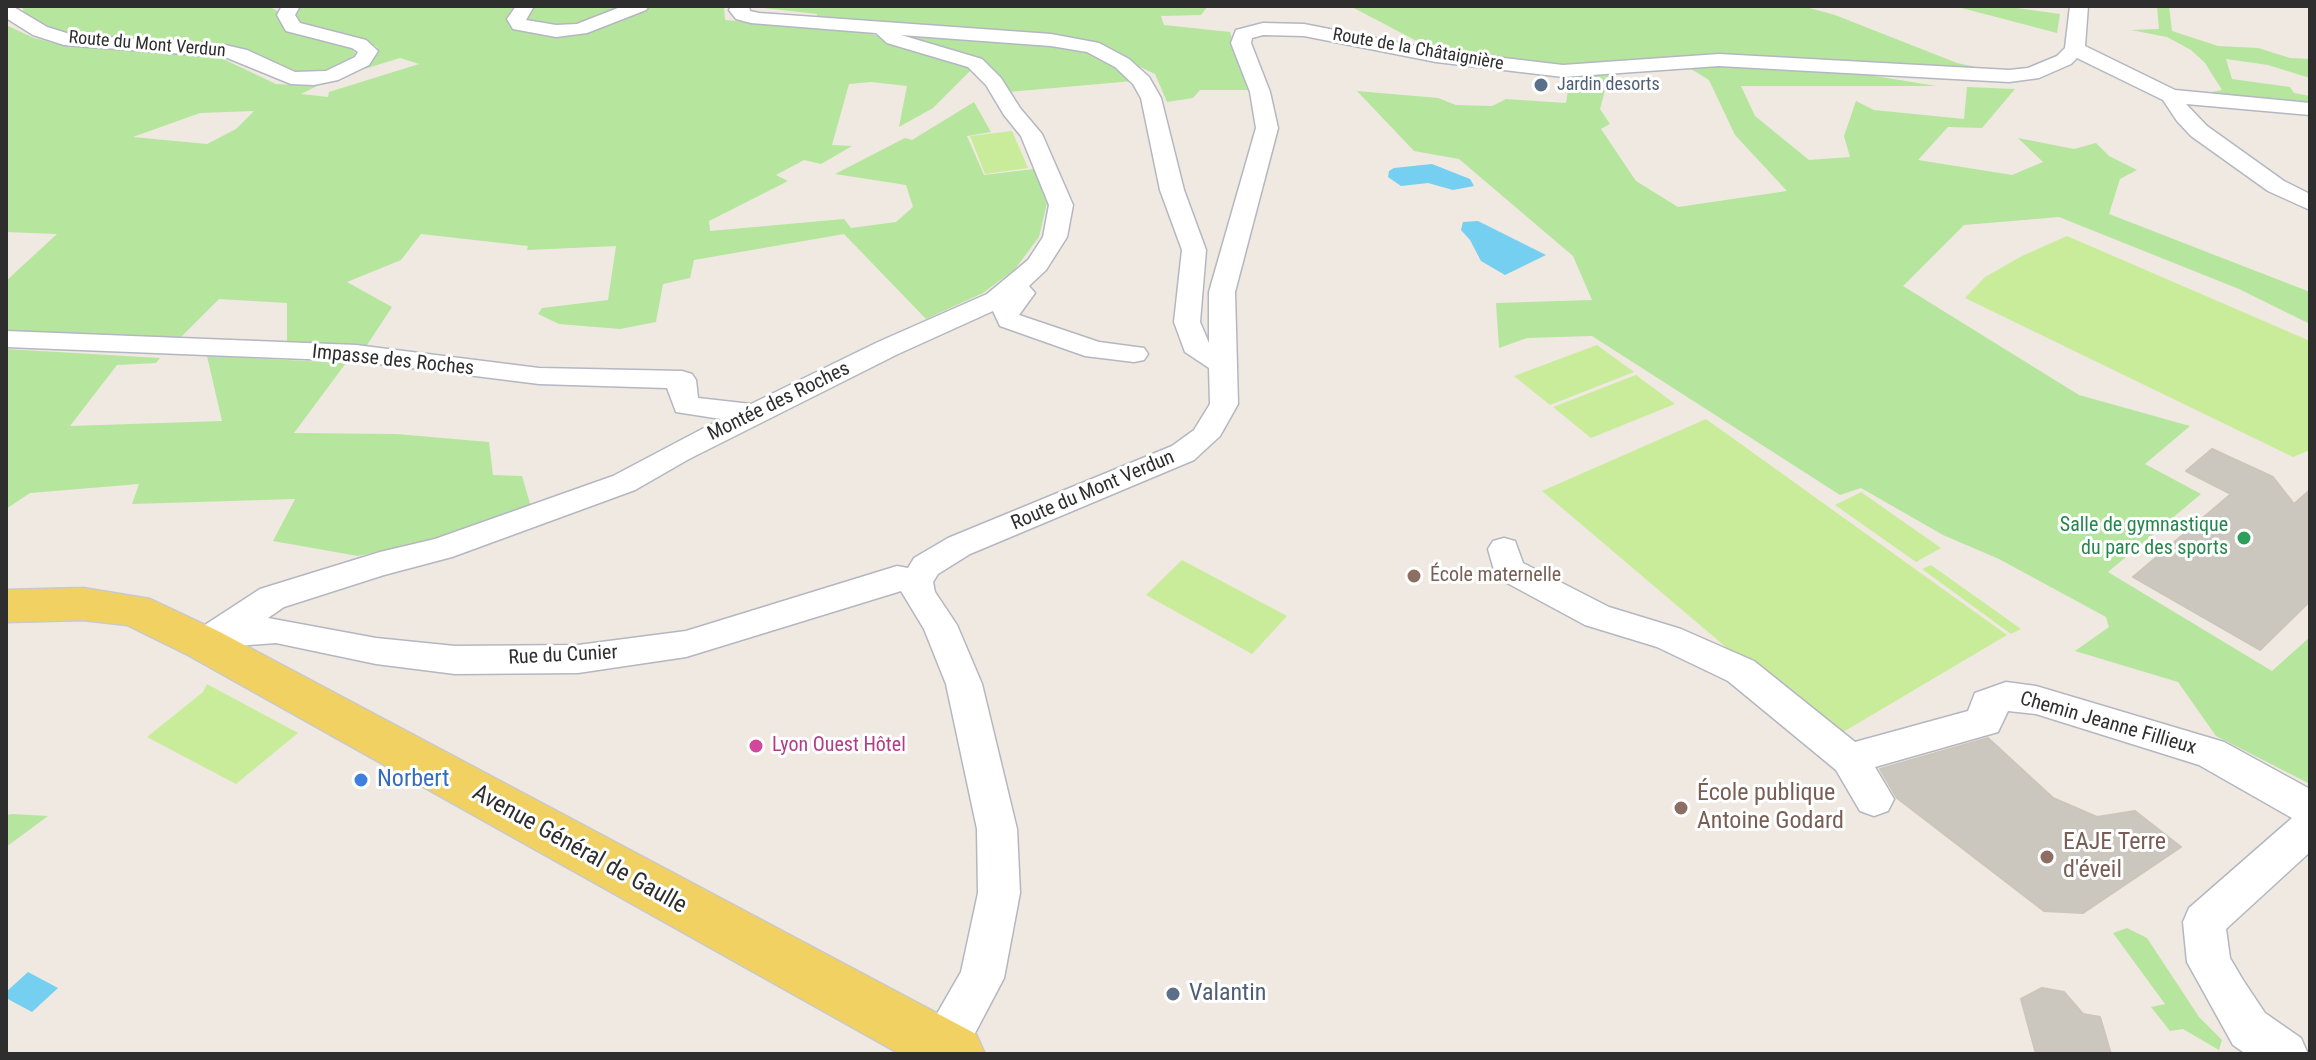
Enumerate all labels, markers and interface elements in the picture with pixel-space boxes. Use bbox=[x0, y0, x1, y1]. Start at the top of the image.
street label: Route de la Châtaignière bbox=[1331, 24, 1505, 76]
street label: Route du Mont Verdun bbox=[68, 27, 226, 63]
place label: Jardin desorts bbox=[1557, 74, 1660, 96]
marker: Jardin desorts bbox=[1532, 76, 1550, 94]
street label: Impasse des Roches bbox=[311, 341, 475, 381]
street label: Montée des Roches bbox=[704, 357, 854, 447]
street label: Route du Mont Verdun bbox=[1008, 446, 1178, 536]
place label: Salle de gymnastique du parc des sports bbox=[2060, 514, 2228, 561]
marker: Salle de gymnastique du parc des sports bbox=[2235, 529, 2253, 547]
place label: École maternelle bbox=[1430, 564, 1561, 588]
marker: École maternelle bbox=[1405, 567, 1423, 585]
street label: Rue du Cunier bbox=[508, 641, 618, 671]
street label: Chemin Jeanne Fillieux bbox=[2017, 687, 2199, 761]
place label: Lyon Ouest Hôtel bbox=[772, 734, 906, 758]
marker: Lyon Ouest Hôtel bbox=[747, 737, 765, 755]
place label: Norbert bbox=[377, 766, 449, 794]
marker: Norbert bbox=[352, 771, 370, 789]
street label: Avenue Général de Gaulle bbox=[467, 779, 691, 921]
place label: École publique Antoine Godard bbox=[1697, 780, 1844, 836]
marker: École publique Antoine Godard bbox=[1672, 799, 1690, 817]
place label: EAJE Terre d'éveil bbox=[2063, 829, 2166, 885]
marker: EAJE Terre d'éveil bbox=[2038, 848, 2056, 866]
place label: Valantin bbox=[1189, 980, 1266, 1008]
marker: Valantin bbox=[1164, 985, 1182, 1003]

